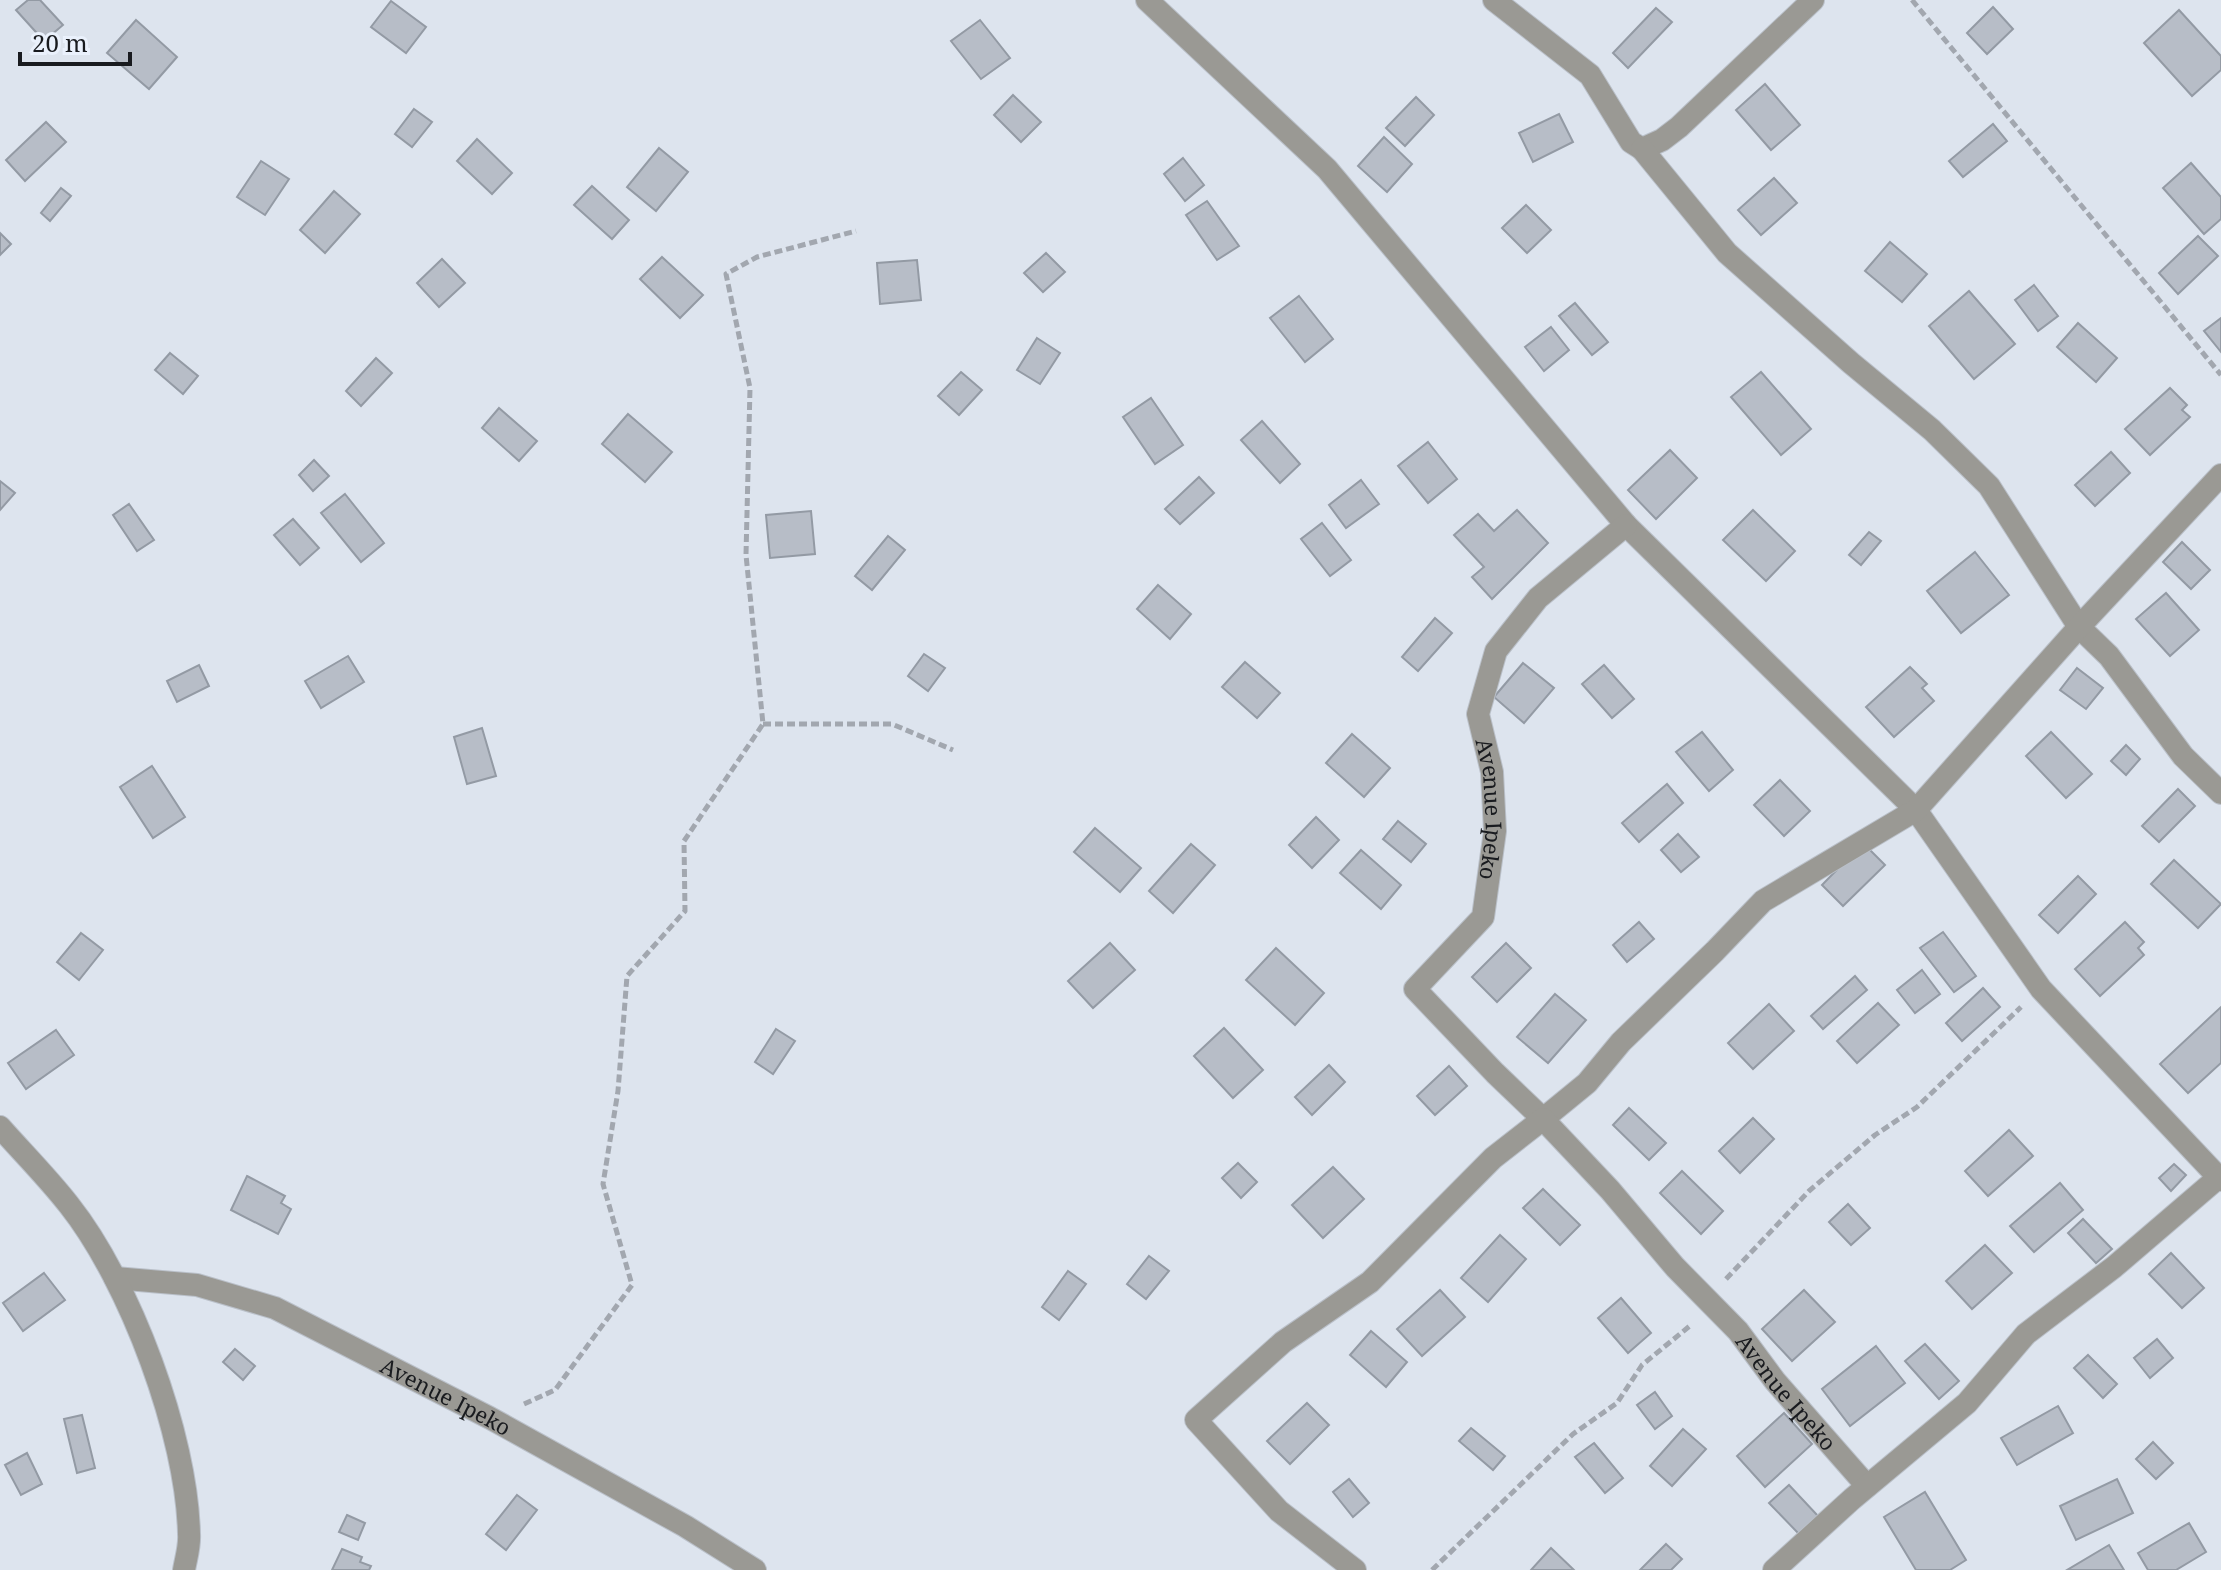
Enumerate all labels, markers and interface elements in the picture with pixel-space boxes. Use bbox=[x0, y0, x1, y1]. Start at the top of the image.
scale bar bbox=[20, 16, 130, 66]
text: 20 m bbox=[32, 26, 88, 59]
street label: Avenue Ipeko bbox=[1469, 735, 1510, 882]
street label: Avenue Ipeko bbox=[1730, 1327, 1844, 1456]
street label: Avenue Ipeko bbox=[376, 1350, 517, 1442]

